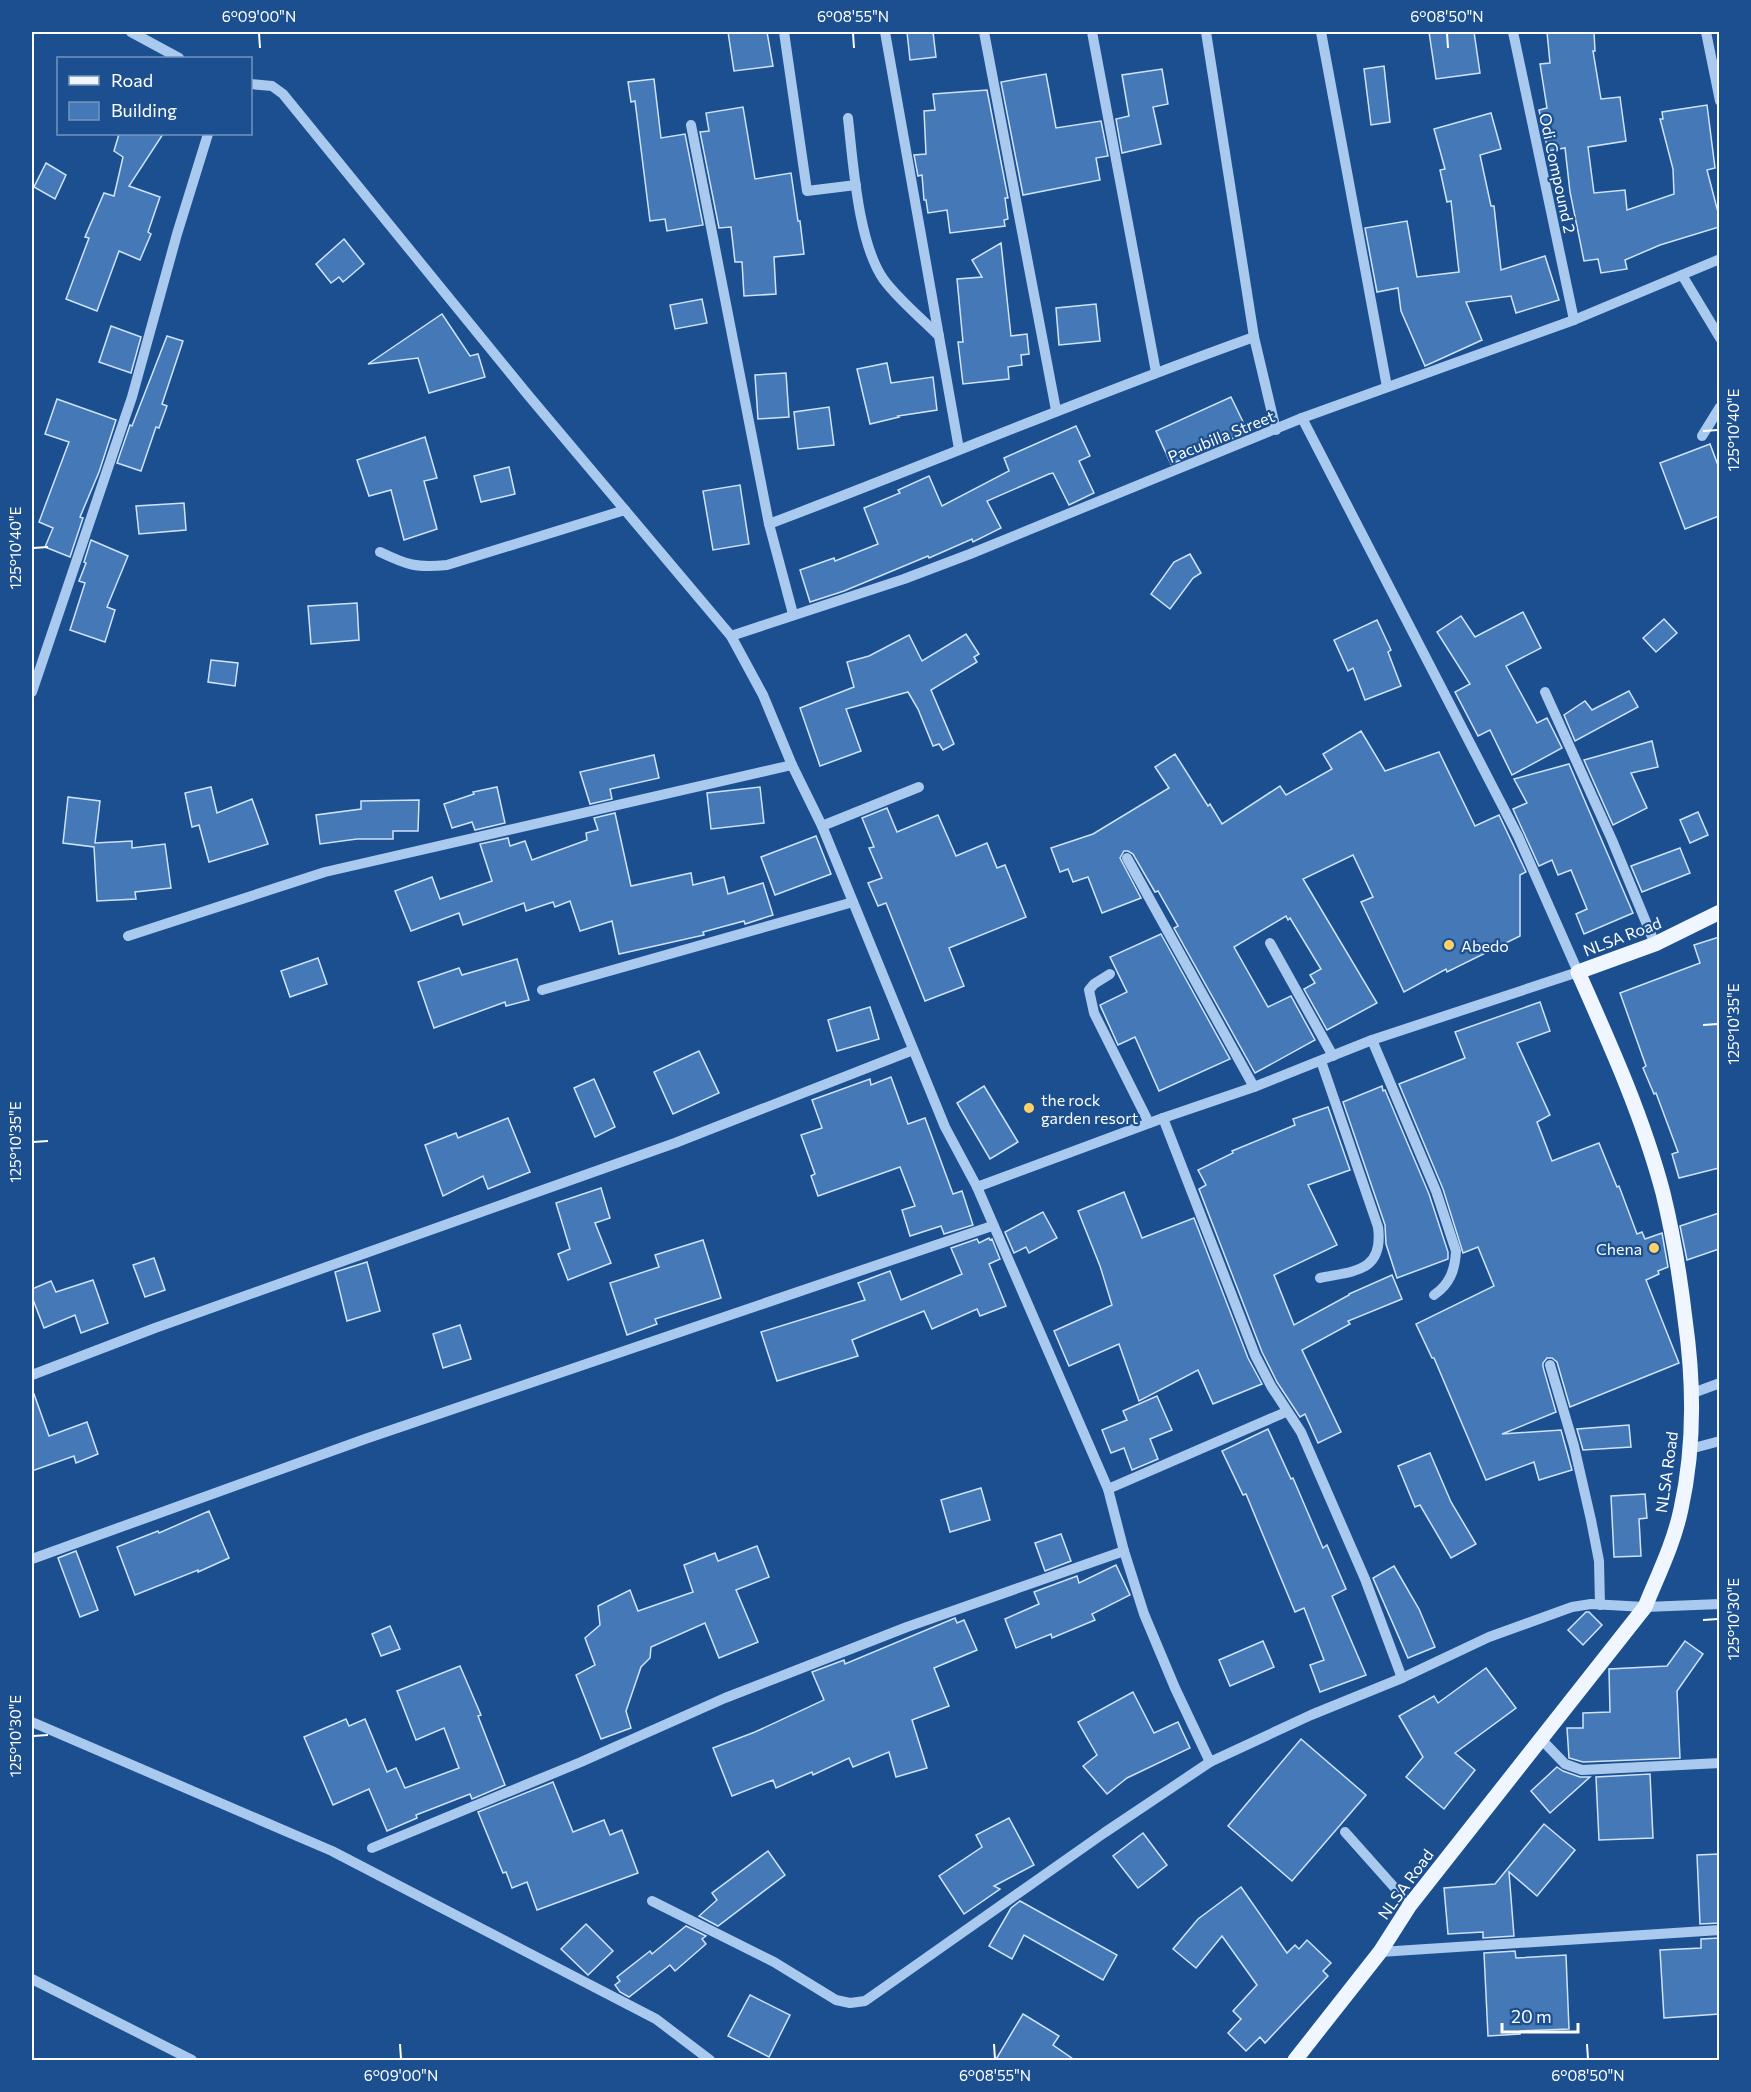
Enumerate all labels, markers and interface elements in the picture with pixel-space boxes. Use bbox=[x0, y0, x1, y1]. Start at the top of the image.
text: 6°09'00"N bbox=[222, 7, 296, 25]
text: 6°08'55"N bbox=[817, 7, 889, 25]
text: 6°08'50"N bbox=[1410, 7, 1484, 25]
legend bbox=[57, 57, 252, 135]
text: Road bbox=[111, 69, 153, 91]
text: Building bbox=[111, 99, 177, 121]
street label: Odi Compound 2 bbox=[1536, 111, 1580, 235]
text: 125°10'40"E bbox=[1724, 388, 1742, 471]
street label: Pacubilla Street bbox=[1165, 406, 1278, 466]
text: 125°10'40"E bbox=[6, 506, 24, 589]
street label: NLSA Road bbox=[1580, 912, 1664, 960]
place label: Abedo bbox=[1461, 936, 1509, 955]
marker: Abedo bbox=[1442, 938, 1456, 952]
text: 125°10'35"E bbox=[1724, 983, 1742, 1065]
place label: the rock garden resort bbox=[1041, 1090, 1139, 1127]
text: 125°10'35"E bbox=[6, 1101, 24, 1183]
marker: the rock garden resort bbox=[1022, 1101, 1036, 1115]
place label: Chena bbox=[1596, 1239, 1642, 1258]
marker: Chena bbox=[1647, 1241, 1661, 1255]
street label: NLSA Road bbox=[1651, 1430, 1681, 1514]
text: 125°10'30"E bbox=[1724, 1578, 1742, 1660]
text: 125°10'30"E bbox=[6, 1695, 24, 1777]
street label: NLSA Road bbox=[1373, 1845, 1437, 1923]
scale bar bbox=[1502, 1996, 1578, 2034]
text: 20 m bbox=[1511, 2005, 1552, 2027]
text: 6°09'00"N bbox=[364, 2066, 438, 2084]
text: 6°08'55"N bbox=[959, 2066, 1031, 2084]
text: 6°08'50"N bbox=[1551, 2066, 1625, 2084]

